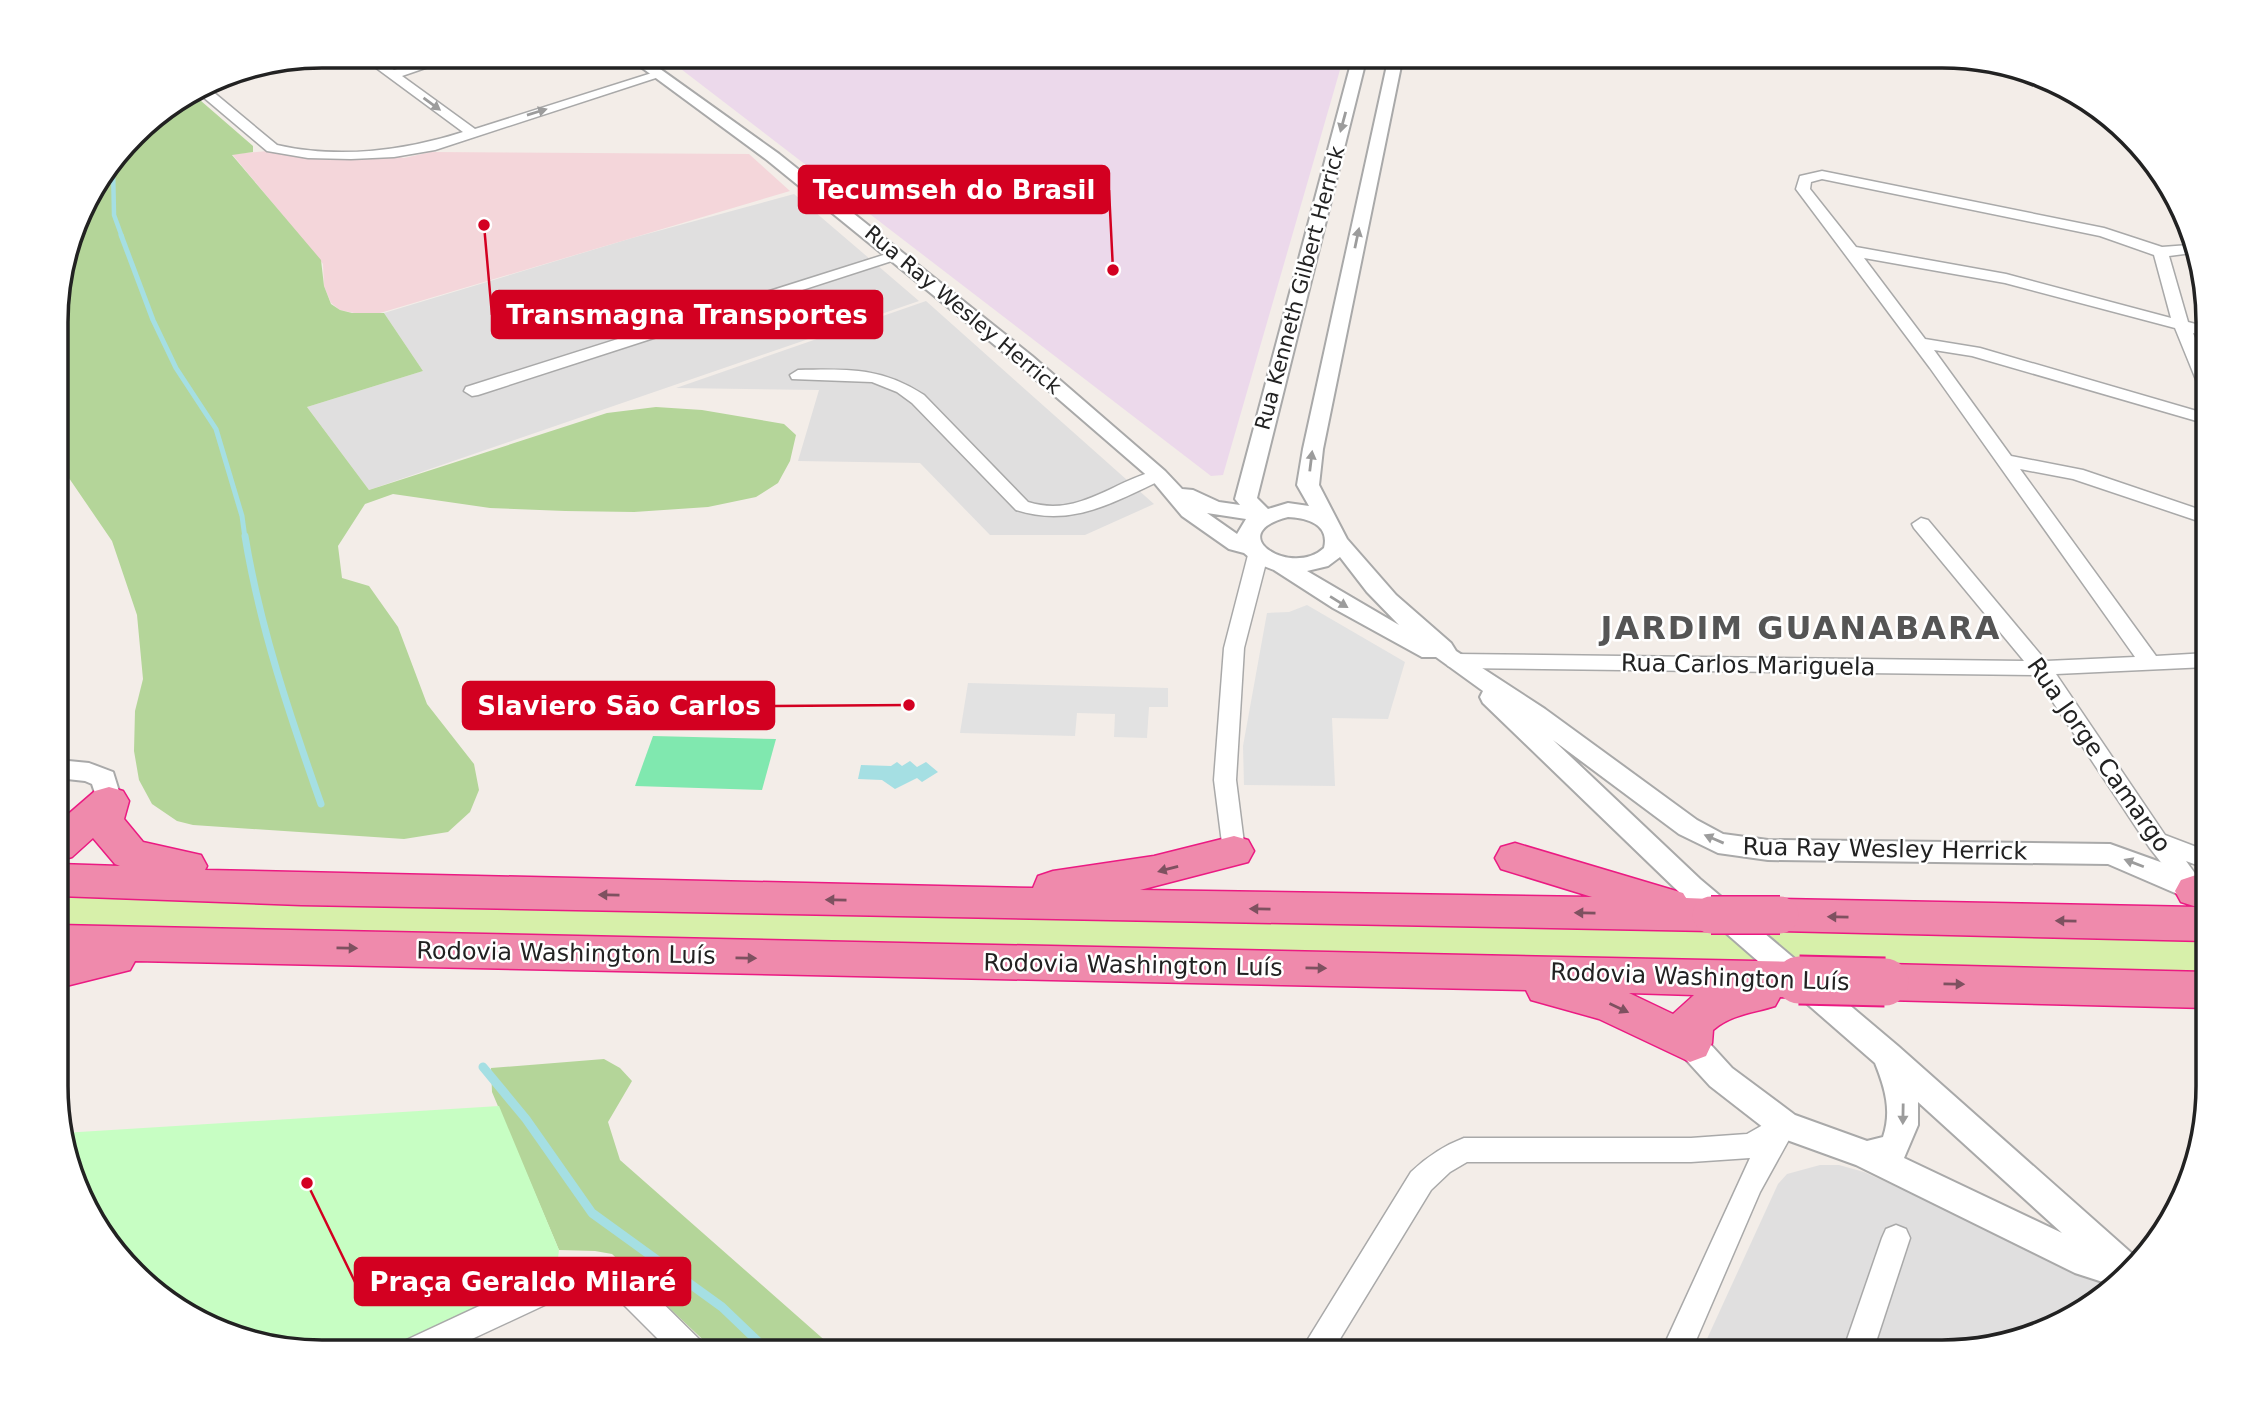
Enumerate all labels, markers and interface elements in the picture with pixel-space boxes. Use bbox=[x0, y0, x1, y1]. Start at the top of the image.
one-way arrow bbox=[423, 96, 441, 110]
one-way arrow bbox=[527, 107, 548, 117]
one-way arrow bbox=[1337, 111, 1348, 133]
street label: Rua Kenneth Gilbert Herrick bbox=[1251, 143, 1350, 433]
callout: Tecumseh do Brasil bbox=[799, 166, 1109, 213]
text: Tecumseh do Brasil bbox=[813, 175, 1095, 205]
street label: Rua Ray Wesley Herrick bbox=[860, 221, 1067, 400]
one-way arrow bbox=[1352, 227, 1363, 249]
callout: Transmagna Transportes bbox=[492, 291, 882, 338]
text: Transmagna Transportes bbox=[506, 300, 868, 330]
one-way arrow bbox=[1306, 450, 1317, 472]
one-way arrow bbox=[1330, 595, 1349, 608]
district label: JARDIM GUANABARA bbox=[1599, 609, 2001, 647]
street label: Rua Carlos Mariguela bbox=[1621, 649, 1875, 681]
street label: Rua Jorge Camargo bbox=[2021, 652, 2177, 858]
callout: Slaviero São Carlos bbox=[463, 682, 774, 729]
text: Slaviero São Carlos bbox=[477, 691, 761, 721]
street label: Rua Ray Wesley Herrick bbox=[1742, 833, 2028, 865]
one-way arrow bbox=[1703, 834, 1724, 845]
one-way arrow bbox=[2123, 857, 2144, 868]
one-way arrow bbox=[1156, 864, 1178, 875]
one-way arrow bbox=[597, 889, 619, 901]
one-way arrow bbox=[825, 894, 847, 905]
one-way arrow bbox=[1248, 903, 1270, 915]
one-way arrow bbox=[1574, 908, 1596, 919]
one-way arrow bbox=[1827, 911, 1849, 922]
one-way arrow bbox=[2054, 915, 2076, 927]
street label: Rodovia Washington Luís bbox=[416, 936, 716, 970]
one-way arrow bbox=[336, 942, 358, 953]
street label: Rodovia Washington Luís bbox=[983, 948, 1283, 982]
one-way arrow bbox=[735, 952, 757, 963]
street label: Rodovia Washington Luís bbox=[1550, 958, 1850, 996]
one-way arrow bbox=[1305, 962, 1327, 974]
one-way arrow bbox=[1943, 978, 1965, 989]
one-way arrow bbox=[1609, 1002, 1629, 1014]
one-way arrow bbox=[1897, 1104, 1908, 1126]
callout: Praça Geraldo Milaré bbox=[355, 1258, 690, 1305]
text: Praça Geraldo Milaré bbox=[370, 1267, 676, 1297]

